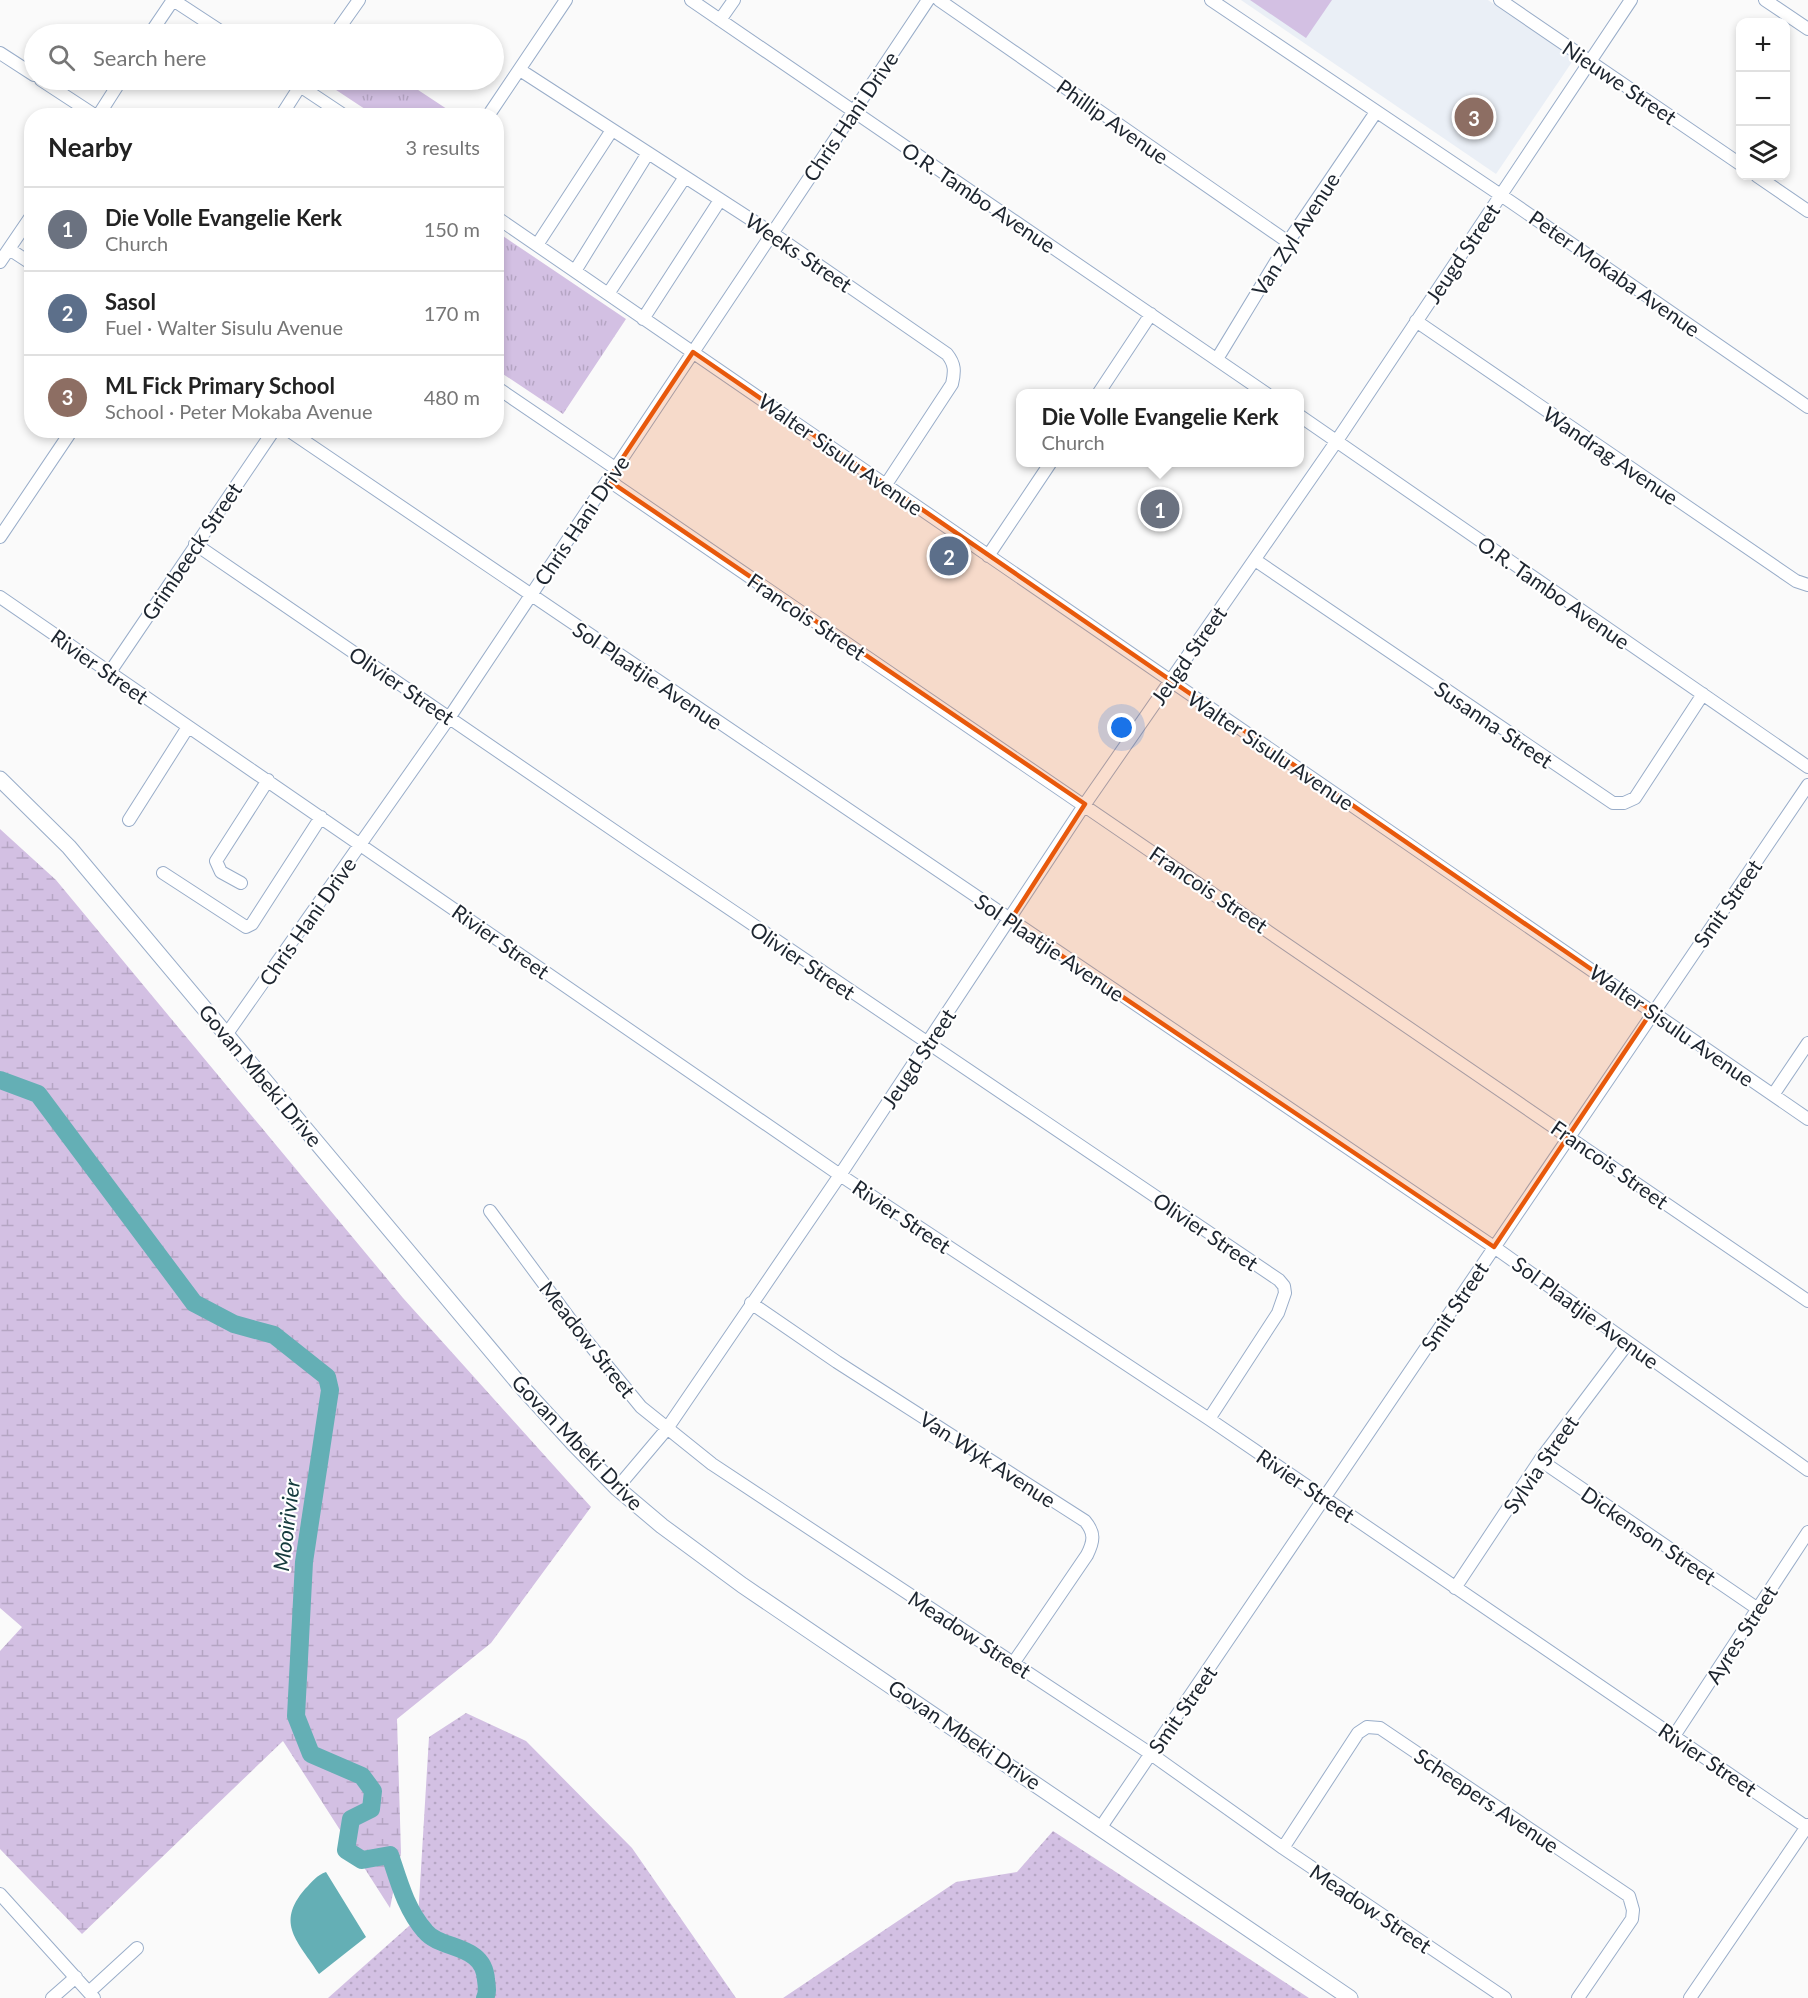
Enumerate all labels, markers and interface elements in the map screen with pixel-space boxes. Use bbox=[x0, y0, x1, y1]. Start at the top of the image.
map controls bbox=[1736, 18, 1790, 180]
button: + bbox=[1736, 18, 1790, 72]
search box bbox=[24, 24, 504, 90]
street label: Nieuwe Street bbox=[1558, 35, 1682, 129]
icon: search bbox=[45, 41, 78, 74]
text: Search here bbox=[93, 44, 206, 71]
street label: Chris Hani Drive bbox=[797, 46, 903, 186]
button: − bbox=[1736, 72, 1790, 126]
street label: Phillip Avenue bbox=[1052, 73, 1174, 169]
pin: 3 bbox=[1454, 94, 1494, 140]
button: layers bbox=[1736, 126, 1790, 180]
text: Nearby bbox=[48, 131, 133, 163]
text: 3 results bbox=[405, 135, 480, 159]
street label: O.R. Tambo Avenue bbox=[898, 136, 1060, 258]
street label: Van Zyl Avenue bbox=[1246, 168, 1344, 300]
street label: Jeugd Street bbox=[1420, 198, 1505, 307]
text: Die Volle Evangelie Kerk bbox=[105, 204, 342, 231]
street label: Peter Mokaba Avenue bbox=[1525, 205, 1705, 341]
street label: Weeks Street bbox=[741, 207, 857, 297]
text: 1 bbox=[62, 217, 73, 241]
text: 150 m bbox=[424, 217, 480, 241]
text: Church bbox=[105, 231, 168, 255]
text: Sasol bbox=[105, 288, 156, 315]
text: 2 bbox=[62, 301, 73, 325]
text: 170 m bbox=[424, 301, 480, 325]
text: Fuel · Walter Sisulu Avenue bbox=[105, 315, 343, 339]
text: ML Fick Primary School bbox=[105, 372, 335, 399]
text: 3 bbox=[62, 385, 73, 409]
text: 480 m bbox=[424, 385, 480, 409]
street label: Walter Sisulu Avenue bbox=[754, 388, 928, 520]
popup bbox=[1016, 389, 1304, 467]
text: School · Peter Mokaba Avenue bbox=[105, 399, 372, 423]
street label: Wandrag Avenue bbox=[1539, 401, 1683, 509]
text: Die Volle Evangelie Kerk bbox=[1041, 403, 1279, 430]
text: Church bbox=[1041, 430, 1105, 454]
street label: Chris Hani Drive bbox=[528, 450, 634, 590]
street label: Grimbeeck Street bbox=[136, 477, 246, 624]
pin: 1 bbox=[1140, 486, 1180, 532]
street label: O.R. Tambo Avenue bbox=[1473, 530, 1635, 654]
pin: 2 bbox=[930, 534, 968, 578]
street label: Francois Street bbox=[743, 567, 871, 665]
street label: Jeugd Street bbox=[1145, 601, 1231, 709]
street label: Sol Plaatjie Avenue bbox=[569, 616, 727, 734]
street label: Rivier Street bbox=[47, 623, 154, 709]
street label: Olivier Street bbox=[345, 641, 460, 730]
street label: Susanna Street bbox=[1430, 675, 1558, 773]
street label: Walter Sisulu Avenue bbox=[1183, 685, 1359, 815]
your location bbox=[1107, 713, 1136, 742]
street label: Francois Street bbox=[1145, 840, 1273, 938]
street label: Chris Hani Drive bbox=[253, 852, 361, 990]
street label: Smit Street bbox=[1688, 854, 1767, 952]
street label: Sol Plaatjie Avenue bbox=[971, 888, 1129, 1006]
street label: Rivier Street bbox=[448, 898, 555, 984]
street label: Olivier Street bbox=[746, 916, 861, 1005]
street label: Walter Sisulu Avenue bbox=[1585, 959, 1759, 1091]
street label: Govan Mbeki Drive bbox=[194, 999, 328, 1151]
street label: Jeugd Street bbox=[876, 1003, 961, 1112]
street label: Francois Street bbox=[1547, 1114, 1674, 1214]
street label: Rivier Street bbox=[848, 1174, 956, 1258]
street label: Olivier Street bbox=[1149, 1187, 1264, 1276]
street label: Sol Plaatjie Avenue bbox=[1508, 1251, 1664, 1373]
street label: Smit Street bbox=[1415, 1256, 1493, 1355]
street label: Meadow Street bbox=[535, 1276, 642, 1403]
street label: Govan Mbeki Drive bbox=[507, 1369, 649, 1515]
street label: Van Wyk Avenue bbox=[915, 1406, 1061, 1512]
street label: Sylvia Street bbox=[1497, 1410, 1583, 1518]
street label: Rivier Street bbox=[1252, 1443, 1360, 1527]
water label: Mooirivier bbox=[267, 1477, 305, 1573]
street label: Dickenson Street bbox=[1577, 1481, 1721, 1590]
street label: Ayres Street bbox=[1700, 1580, 1782, 1688]
street label: Meadow Street bbox=[904, 1585, 1036, 1683]
street label: Smit Street bbox=[1143, 1660, 1222, 1758]
street label: Govan Mbeki Drive bbox=[884, 1674, 1046, 1794]
street label: Rivier Street bbox=[1654, 1717, 1762, 1801]
street label: Scheepers Avenue bbox=[1410, 1742, 1564, 1858]
street label: Meadow Street bbox=[1306, 1858, 1437, 1958]

